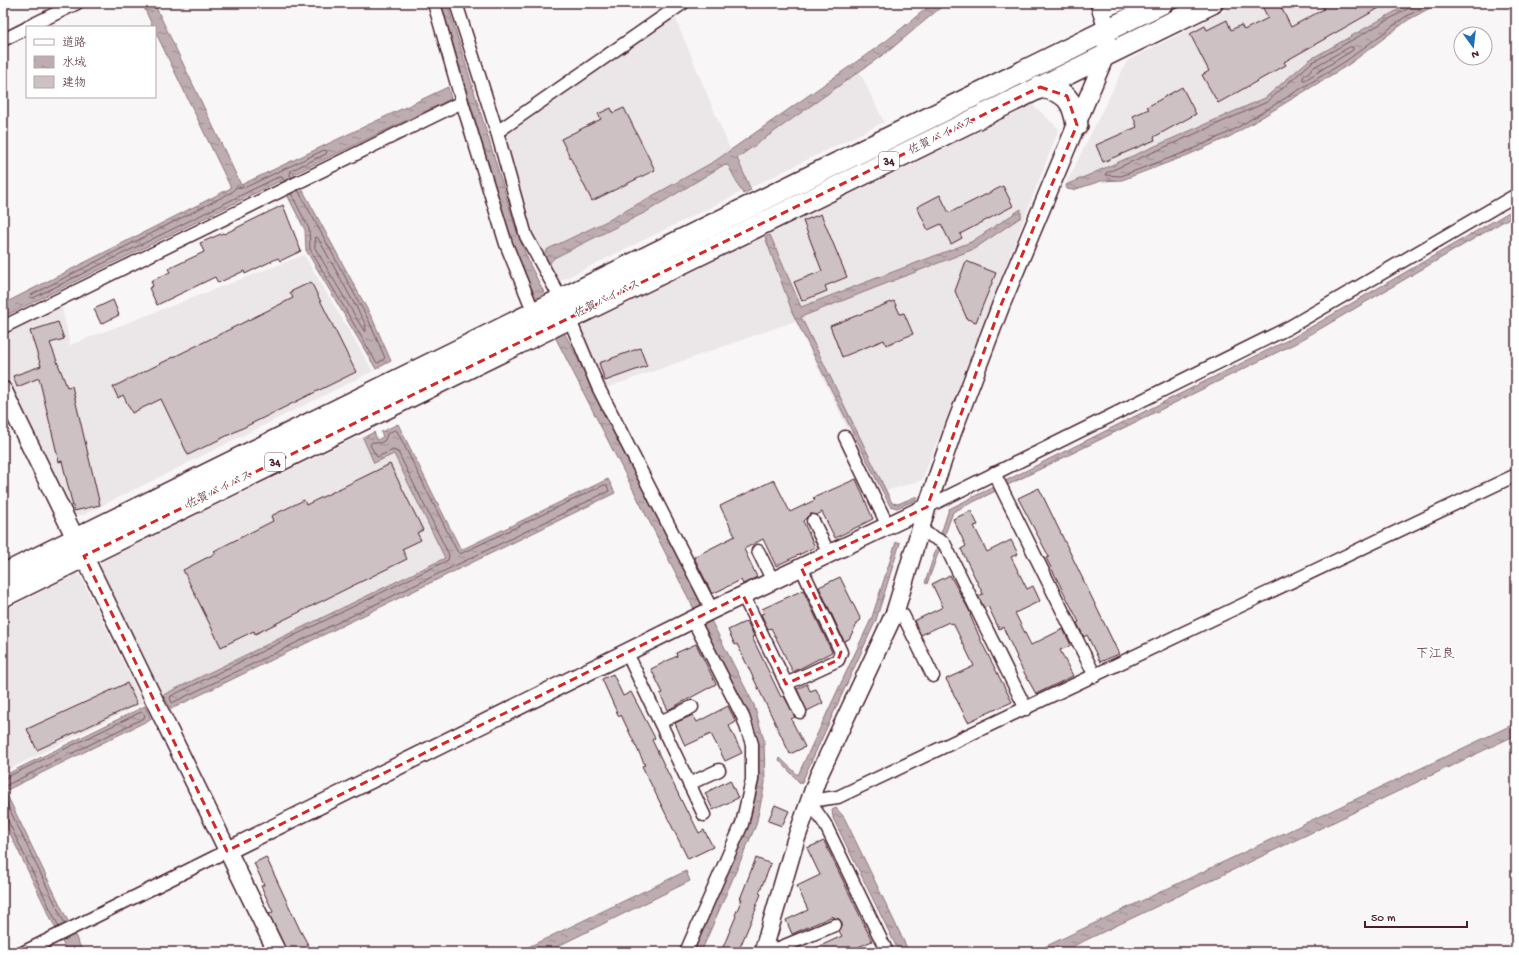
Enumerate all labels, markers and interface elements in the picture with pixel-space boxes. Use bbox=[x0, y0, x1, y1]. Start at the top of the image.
legend bbox=[26, 26, 156, 98]
north arrow bbox=[1453, 26, 1493, 66]
text: 道路 bbox=[62, 36, 86, 51]
text: N bbox=[1470, 47, 1480, 60]
text: 水域 bbox=[62, 56, 86, 71]
text: 建物 bbox=[62, 76, 86, 91]
street label: 佐賀バイパス bbox=[906, 114, 977, 159]
road number: 34 bbox=[879, 152, 899, 170]
street label: 佐賀バイパス bbox=[572, 277, 643, 322]
road number: 34 bbox=[265, 453, 285, 471]
street label: 佐賀バイパス bbox=[184, 468, 255, 513]
district label: 下江良 bbox=[1415, 647, 1455, 662]
scale bar bbox=[1365, 903, 1467, 929]
text: 50 m bbox=[1371, 912, 1396, 926]

